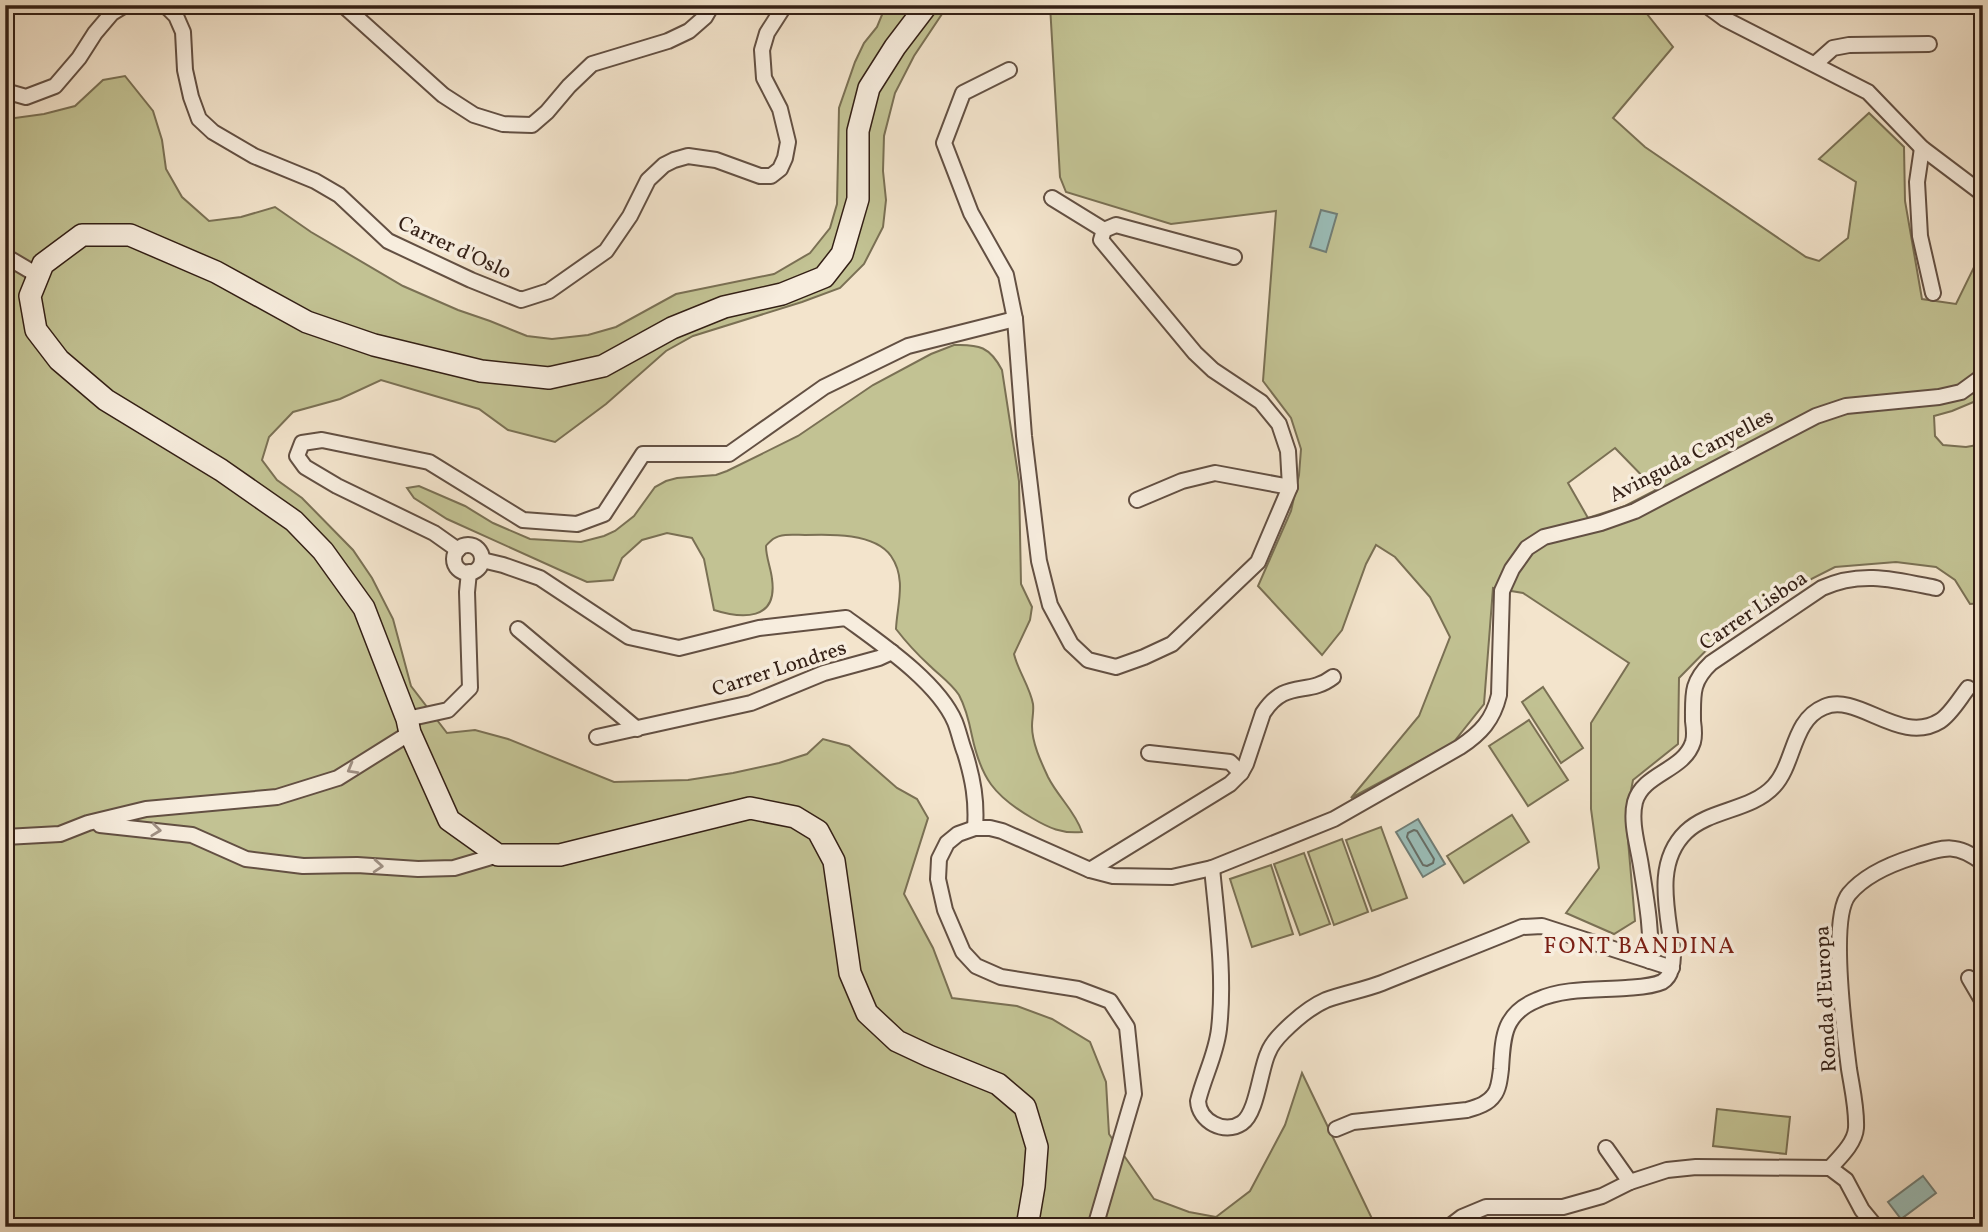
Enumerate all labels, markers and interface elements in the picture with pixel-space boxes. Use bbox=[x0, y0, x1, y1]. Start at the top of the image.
street label: Carrer d'Oslo bbox=[393, 209, 516, 287]
street label: Avinguda Canyelles bbox=[1604, 402, 1779, 510]
street label: Carrer Lisboa bbox=[1694, 564, 1814, 658]
street label: Carrer Londres bbox=[709, 634, 850, 705]
one-way arrow bbox=[347, 761, 360, 774]
one-way arrow bbox=[150, 823, 162, 838]
one-way arrow bbox=[373, 859, 384, 874]
street label: Ronda d'Europa bbox=[1808, 925, 1845, 1073]
district label: FONT BANDINA bbox=[1544, 931, 1736, 963]

